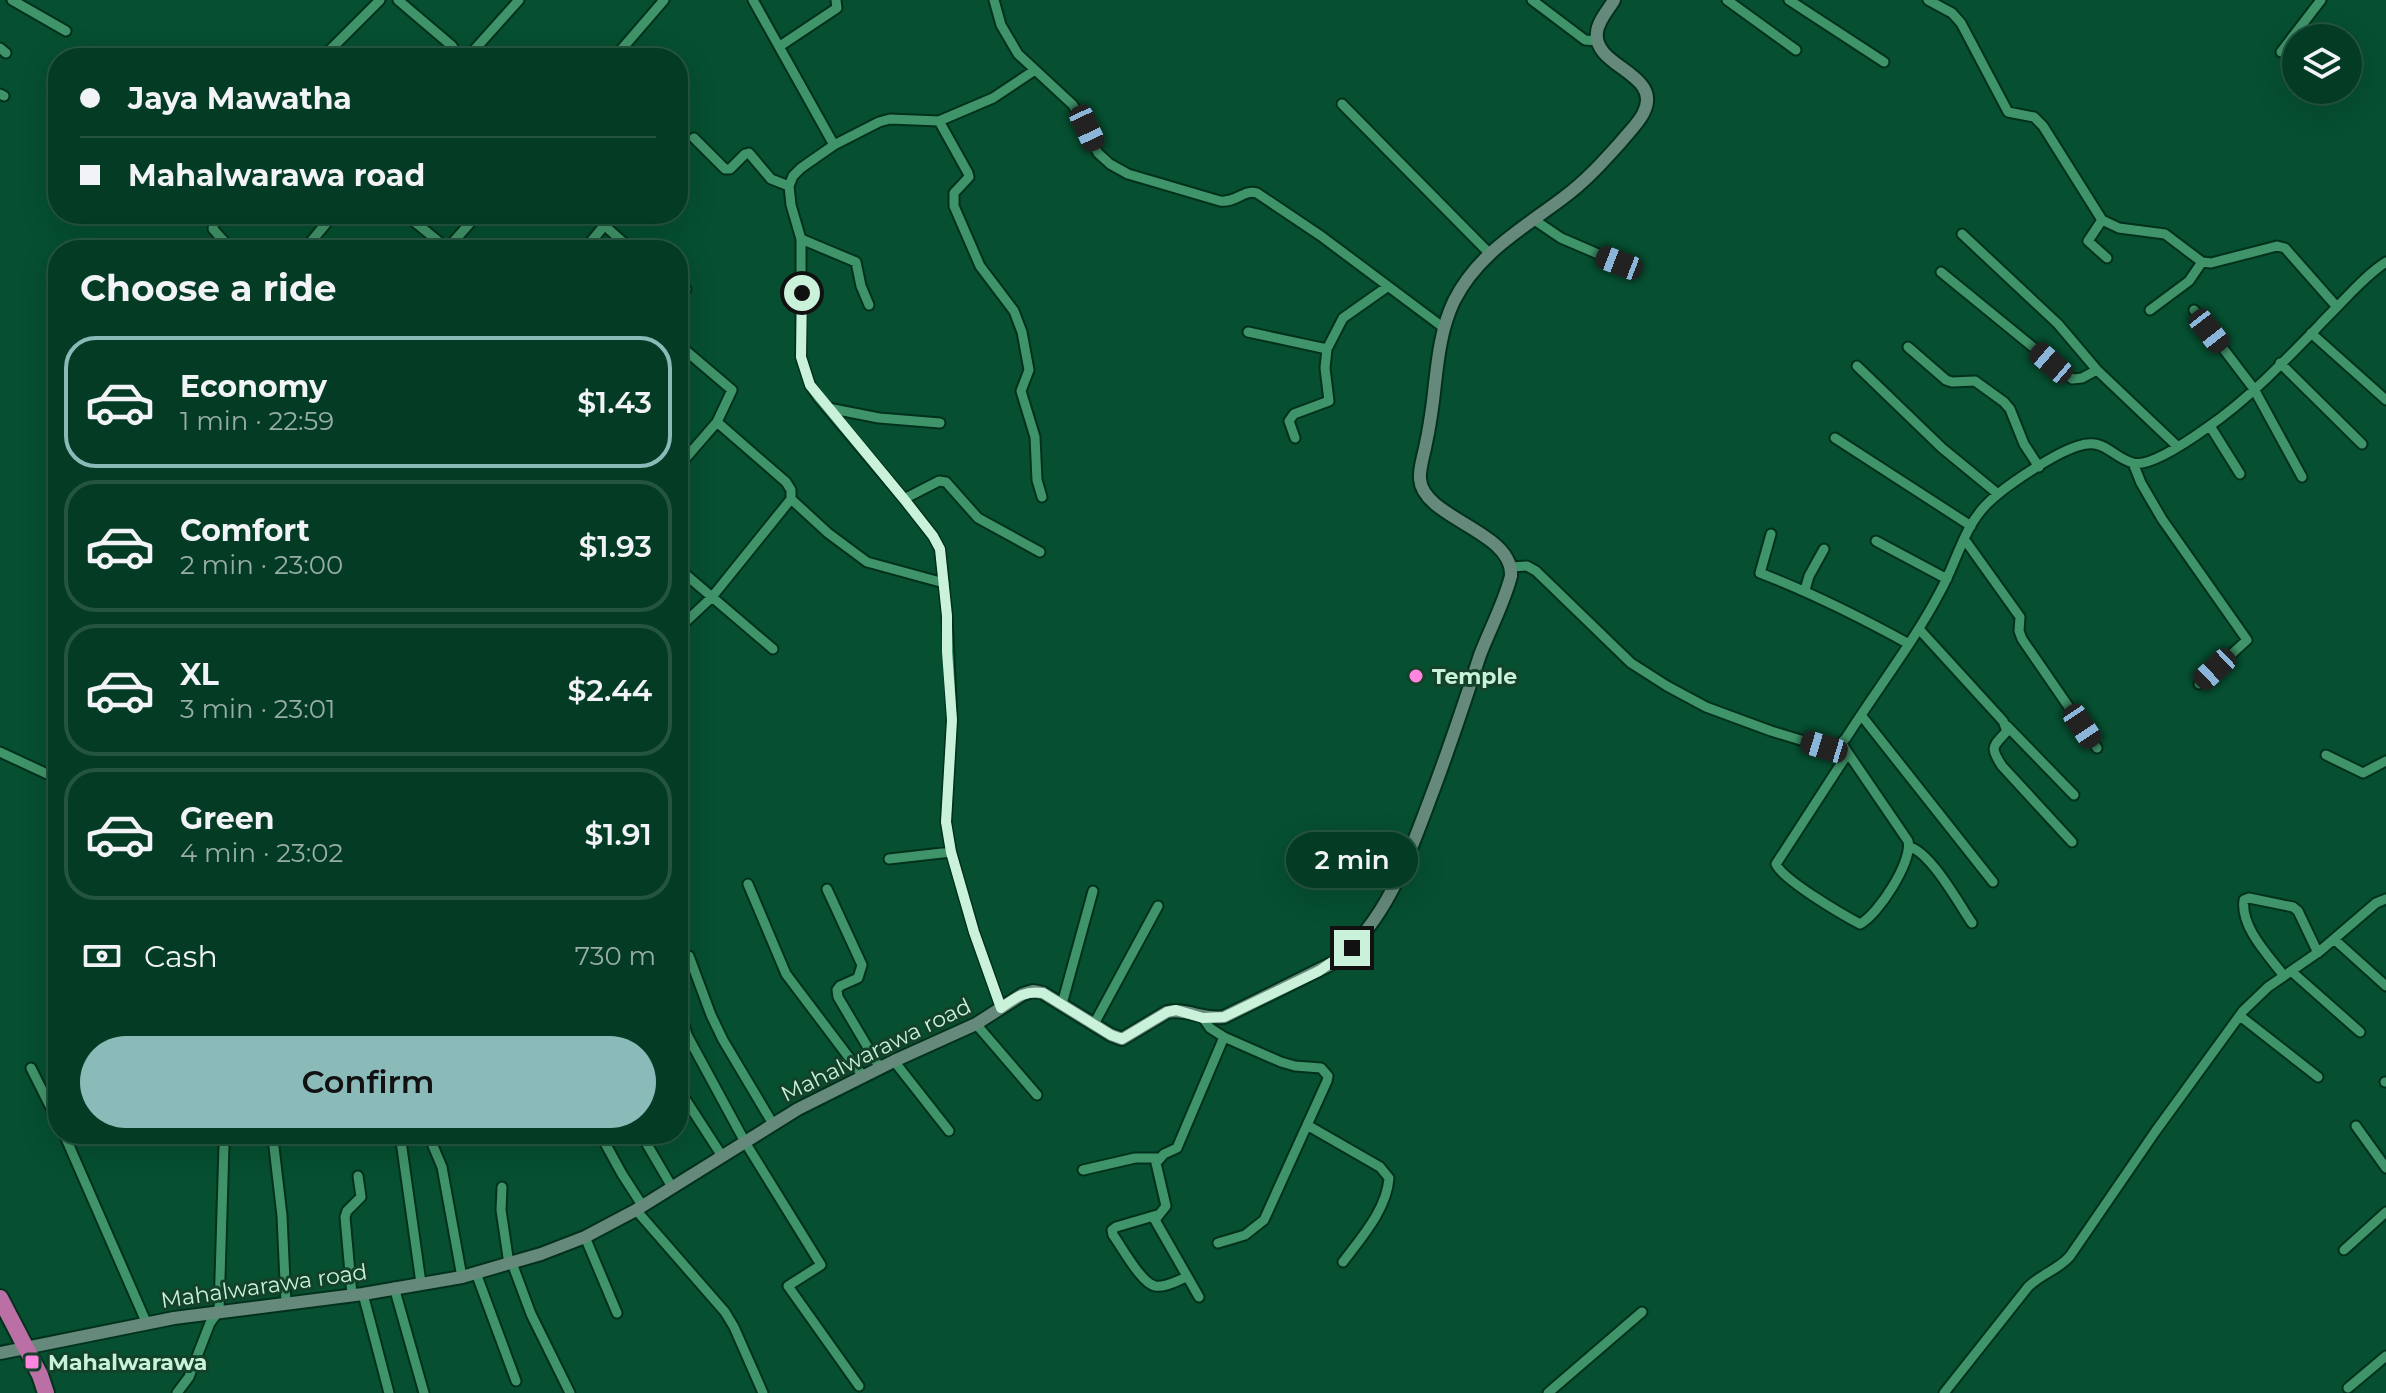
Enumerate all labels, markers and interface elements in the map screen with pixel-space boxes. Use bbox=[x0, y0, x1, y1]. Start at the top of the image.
map controls bbox=[2282, 24, 2362, 104]
button: layers bbox=[2282, 24, 2362, 104]
text: Jaya Mawatha bbox=[128, 80, 352, 117]
car bbox=[1066, 101, 1108, 155]
text: Mahalwarawa road bbox=[128, 157, 425, 194]
car bbox=[1592, 243, 1646, 283]
text: Choose a ride bbox=[80, 266, 337, 310]
route start bbox=[784, 275, 820, 311]
car bbox=[2185, 305, 2233, 357]
car bbox=[2025, 338, 2077, 388]
icon: car bbox=[84, 366, 156, 438]
text: Economy bbox=[180, 368, 327, 405]
text: $1.43 bbox=[577, 384, 652, 421]
text: 1 min · 22:59 bbox=[180, 405, 334, 437]
icon: car bbox=[84, 510, 156, 582]
text: Comfort bbox=[180, 512, 310, 549]
text: $1.93 bbox=[579, 528, 652, 565]
text: 2 min · 23:00 bbox=[180, 549, 343, 581]
car bbox=[2189, 644, 2241, 694]
icon: car bbox=[84, 654, 156, 726]
text: XL bbox=[180, 656, 219, 693]
place label: Temple bbox=[1432, 663, 1517, 690]
marker: Temple bbox=[1407, 667, 1425, 685]
text: $2.44 bbox=[567, 672, 652, 709]
text: 3 min · 23:01 bbox=[180, 693, 335, 725]
car bbox=[2059, 699, 2105, 753]
car bbox=[1798, 729, 1850, 765]
icon: car bbox=[84, 798, 156, 870]
text: Green bbox=[180, 800, 274, 837]
text: $1.91 bbox=[584, 816, 652, 853]
callout: 2 min bbox=[1286, 832, 1418, 888]
text: 4 min · 23:02 bbox=[180, 837, 343, 869]
text: 2 min bbox=[1314, 844, 1390, 876]
route end bbox=[1334, 930, 1370, 966]
icon: cash bbox=[80, 934, 124, 978]
text: Cash bbox=[144, 938, 218, 975]
text: 730 m bbox=[575, 940, 656, 972]
street label: Mahalwarawa road bbox=[777, 992, 975, 1108]
button: Confirm bbox=[80, 1036, 656, 1128]
street label: Mahalwarawa road bbox=[159, 1258, 369, 1314]
place label: Mahalwarawa bbox=[48, 1349, 207, 1376]
marker: Mahalwarawa bbox=[23, 1353, 41, 1371]

